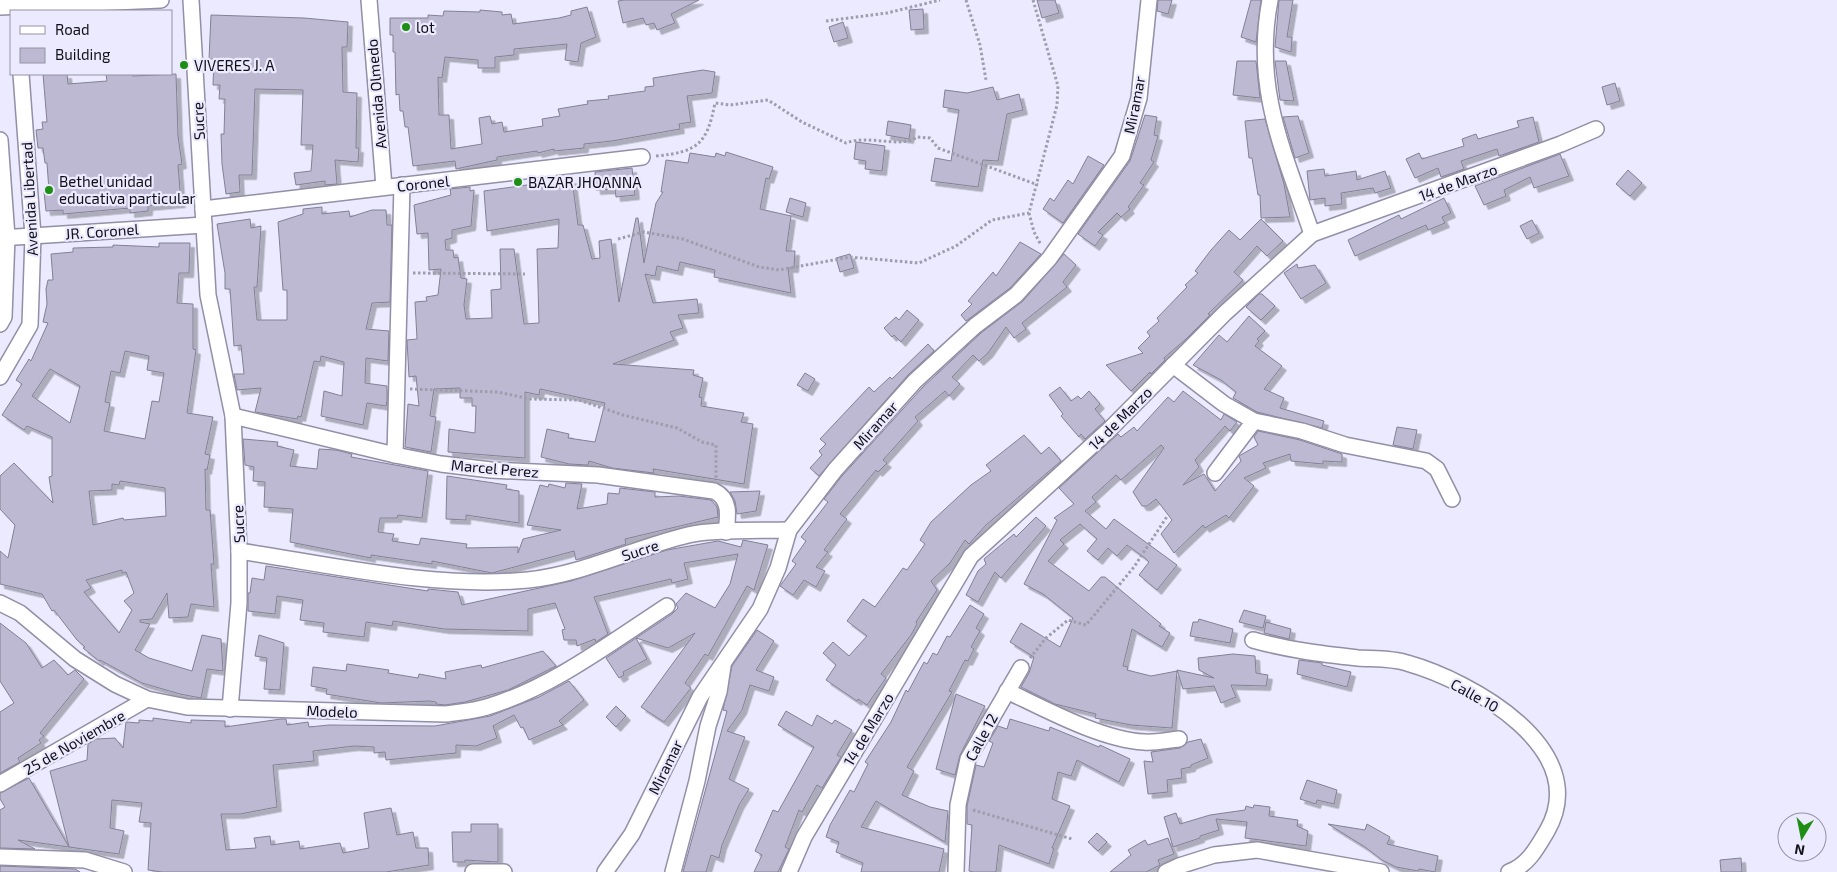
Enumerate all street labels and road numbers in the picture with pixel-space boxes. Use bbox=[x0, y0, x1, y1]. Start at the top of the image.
street label: Avenida Olmedo bbox=[362, 38, 390, 150]
street label: Miramar bbox=[1120, 75, 1148, 135]
street label: Sucre bbox=[188, 101, 208, 141]
street label: Avenida Libertad bbox=[17, 142, 41, 256]
street label: 14 de Marzo bbox=[1416, 160, 1500, 204]
street label: Coronel bbox=[396, 171, 451, 195]
street label: JR. Coronel bbox=[65, 219, 140, 243]
street label: 14 de Marzo bbox=[1085, 383, 1155, 453]
street label: Miramar bbox=[849, 397, 901, 453]
street label: Marcel Perez bbox=[450, 455, 540, 481]
street label: Sucre bbox=[228, 504, 248, 544]
street label: Sucre bbox=[619, 536, 661, 564]
street label: Calle 10 bbox=[1448, 674, 1502, 716]
street label: 14 de Marzo bbox=[839, 689, 897, 769]
street label: Modelo bbox=[306, 701, 358, 721]
street label: 25 de Noviembre bbox=[20, 706, 128, 778]
street label: Calle 12 bbox=[961, 710, 1001, 764]
street label: Miramar bbox=[644, 737, 686, 797]

